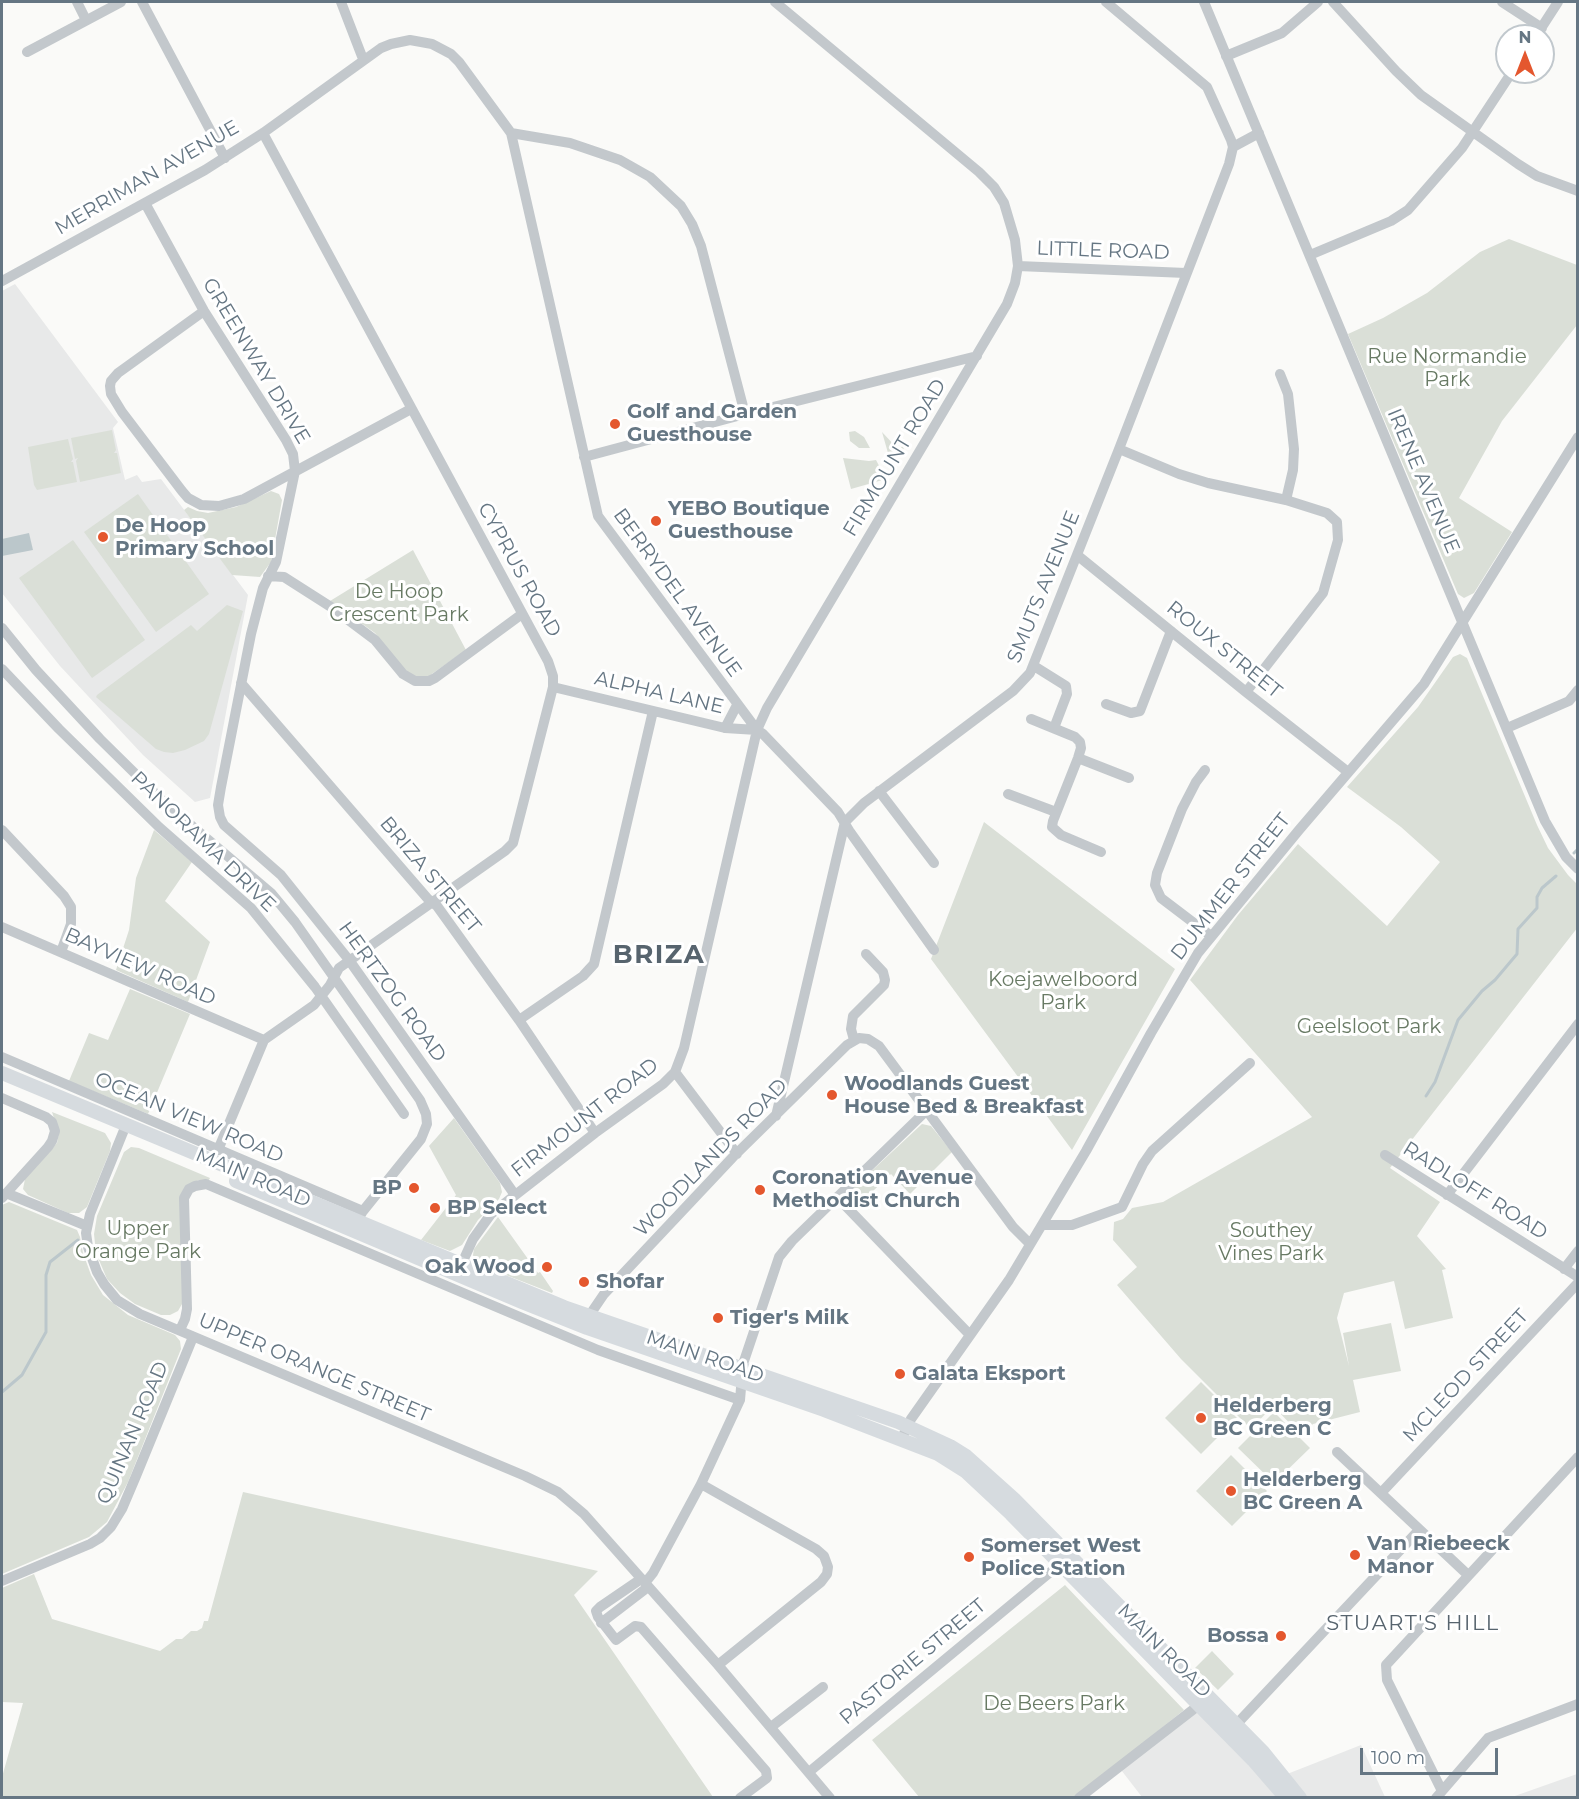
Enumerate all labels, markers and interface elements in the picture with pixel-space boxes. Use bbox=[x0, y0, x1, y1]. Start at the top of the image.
north arrow bbox=[1495, 24, 1555, 84]
text: N bbox=[1519, 28, 1531, 47]
street label: MERRIMAN AVENUE bbox=[51, 115, 243, 241]
street label: LITTLE ROAD bbox=[1036, 237, 1170, 265]
street label: GREENWAY DRIVE bbox=[197, 274, 315, 448]
park label: Rue Normandie Park bbox=[1367, 345, 1527, 392]
street label: FIRMOUNT ROAD bbox=[838, 375, 952, 541]
place label: Golf and Garden Guesthouse bbox=[627, 400, 797, 447]
street label: IRENE AVENUE bbox=[1382, 405, 1464, 557]
marker: Golf and Garden Guesthouse bbox=[608, 417, 622, 431]
place label: YEBO Boutique Guesthouse bbox=[668, 497, 830, 544]
street label: CYPRUS ROAD bbox=[472, 499, 566, 641]
street label: BERRYDEL AVENUE bbox=[608, 504, 746, 682]
street label: SMUTS AVENUE bbox=[1003, 507, 1085, 667]
place label: De Hoop Primary School bbox=[115, 514, 274, 561]
marker: YEBO Boutique Guesthouse bbox=[649, 514, 663, 528]
marker: De Hoop Primary School bbox=[96, 530, 110, 544]
park label: De Hoop Crescent Park bbox=[329, 580, 469, 627]
street label: ROUX STREET bbox=[1161, 596, 1287, 704]
street label: ALPHA LANE bbox=[592, 666, 726, 720]
street label: PANORAMA DRIVE bbox=[126, 767, 280, 917]
street label: DUMMER STREET bbox=[1166, 809, 1296, 965]
street label: BRIZA STREET bbox=[374, 812, 486, 938]
street label: HERTZOG ROAD bbox=[333, 917, 451, 1067]
street label: BAYVIEW ROAD bbox=[61, 923, 219, 1011]
district label: BRIZA bbox=[613, 939, 705, 971]
park label: Koejawelboord Park bbox=[988, 968, 1138, 1015]
park label: Geelsloot Park bbox=[1297, 1015, 1441, 1039]
street label: FIRMOUNT ROAD bbox=[507, 1053, 663, 1183]
street label: OCEAN VIEW ROAD bbox=[91, 1067, 287, 1169]
place label: Woodlands Guest House Bed & Breakfast bbox=[844, 1072, 1084, 1119]
street label: WOODLANDS ROAD bbox=[629, 1074, 793, 1242]
marker: Woodlands Guest House Bed & Breakfast bbox=[825, 1088, 839, 1102]
street label: RADLOFF ROAD bbox=[1398, 1137, 1552, 1245]
street label: MAIN ROAD bbox=[192, 1143, 314, 1213]
place label: Coronation Avenue Methodist Church bbox=[772, 1166, 973, 1213]
place label: BP bbox=[372, 1176, 402, 1200]
marker: BP bbox=[407, 1181, 421, 1195]
marker: Coronation Avenue Methodist Church bbox=[753, 1183, 767, 1197]
place label: BP Select bbox=[447, 1196, 547, 1220]
marker: BP Select bbox=[428, 1201, 442, 1215]
park label: Upper Orange Park bbox=[75, 1217, 201, 1264]
park label: Southey Vines Park bbox=[1218, 1219, 1324, 1266]
place label: Oak Wood bbox=[425, 1255, 535, 1279]
marker: Oak Wood bbox=[540, 1260, 554, 1274]
place label: Shofar bbox=[596, 1270, 664, 1294]
marker: Shofar bbox=[577, 1275, 591, 1289]
street label: MCLEOD STREET bbox=[1398, 1304, 1534, 1448]
place label: Tiger's Milk bbox=[730, 1306, 849, 1330]
street label: UPPER ORANGE STREET bbox=[195, 1308, 433, 1428]
marker: Tiger's Milk bbox=[711, 1311, 725, 1325]
street label: MAIN ROAD bbox=[643, 1326, 767, 1388]
street label: QUINAN ROAD bbox=[92, 1358, 174, 1508]
place label: Galata Eksport bbox=[912, 1362, 1066, 1386]
marker: Galata Eksport bbox=[893, 1367, 907, 1381]
place label: Helderberg BC Green C bbox=[1213, 1394, 1332, 1441]
marker: Helderberg BC Green C bbox=[1194, 1411, 1208, 1425]
place label: Helderberg BC Green A bbox=[1243, 1468, 1362, 1515]
marker: Helderberg BC Green A bbox=[1224, 1484, 1238, 1498]
place label: Van Riebeeck Manor bbox=[1367, 1532, 1510, 1579]
place label: Somerset West Police Station bbox=[981, 1534, 1141, 1581]
marker: Van Riebeeck Manor bbox=[1348, 1548, 1362, 1562]
marker: Somerset West Police Station bbox=[962, 1550, 976, 1564]
street label: PASTORIE STREET bbox=[835, 1594, 991, 1730]
street label: MAIN ROAD bbox=[1112, 1599, 1216, 1703]
district label: STUART'S HILL bbox=[1326, 1611, 1500, 1637]
place label: Bossa bbox=[1207, 1624, 1269, 1648]
marker: Bossa bbox=[1274, 1629, 1288, 1643]
park label: De Beers Park bbox=[983, 1692, 1125, 1716]
scale bar bbox=[1363, 1736, 1501, 1774]
text: 100 m bbox=[1371, 1747, 1425, 1769]

